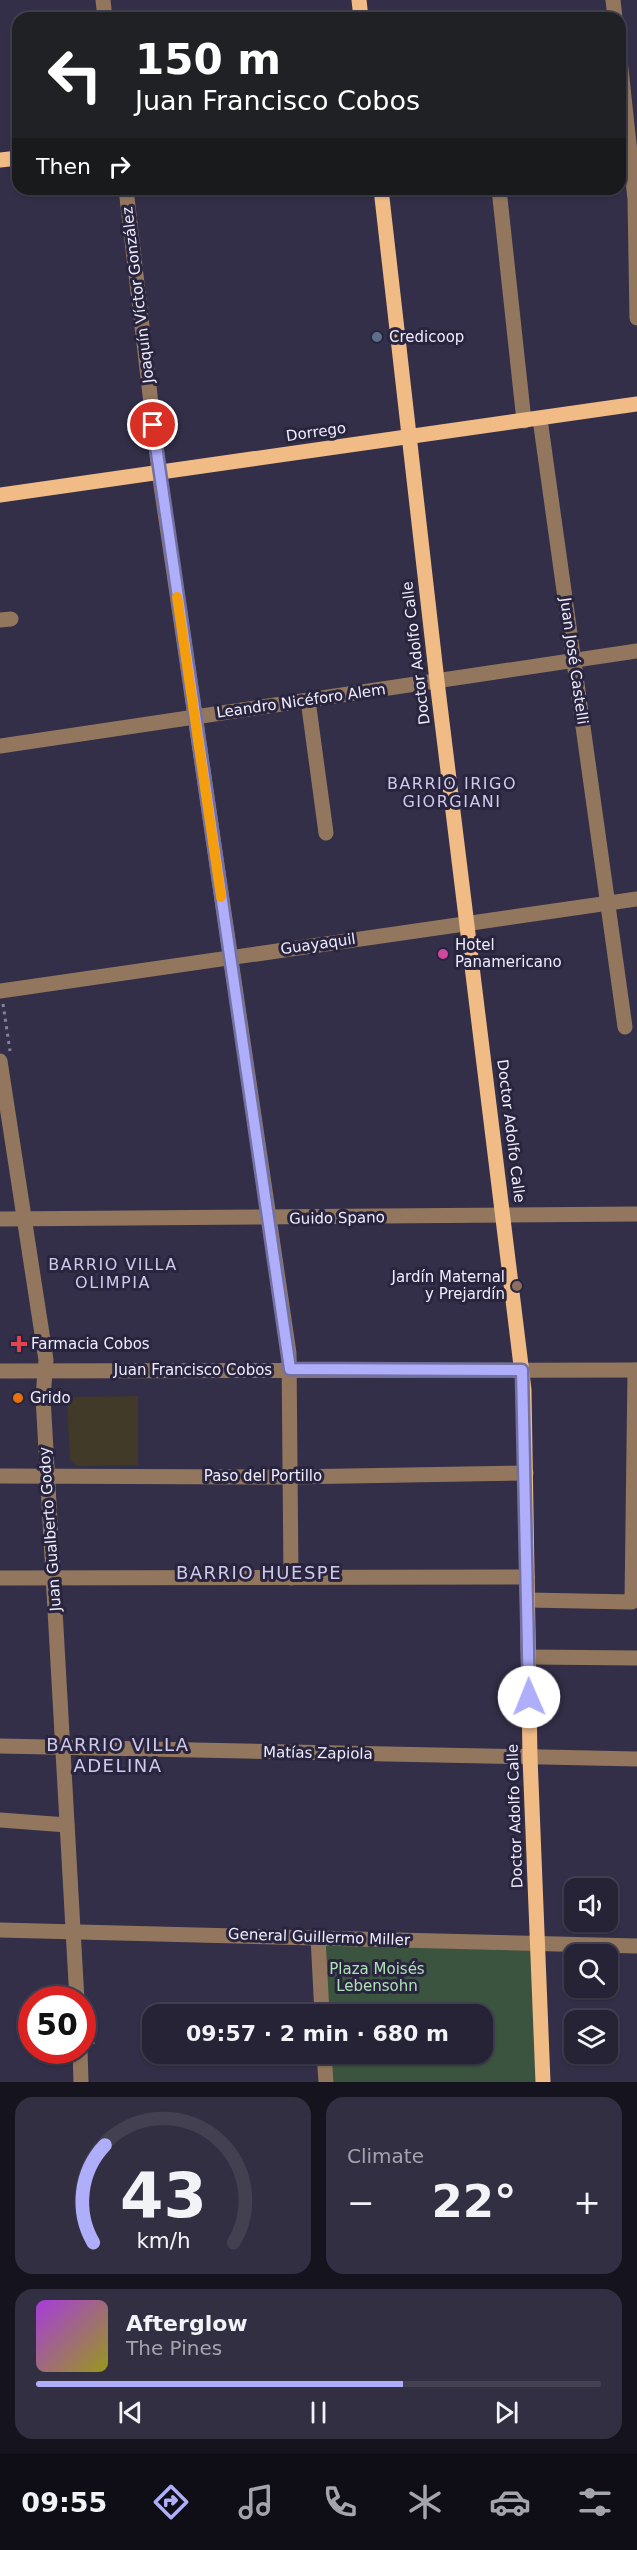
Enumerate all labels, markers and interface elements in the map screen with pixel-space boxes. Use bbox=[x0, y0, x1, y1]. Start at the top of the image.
text: 150 m bbox=[135, 35, 281, 84]
icon: left bbox=[36, 36, 114, 114]
text: Juan Francisco Cobos bbox=[135, 85, 420, 116]
icon: right bbox=[103, 150, 136, 183]
text: Then bbox=[36, 154, 91, 179]
street label: Joaquín Víctor González bbox=[118, 206, 158, 385]
place label: Credicoop bbox=[389, 328, 464, 346]
marker: Credicoop bbox=[370, 330, 384, 344]
pin bbox=[127, 399, 178, 450]
icon: arrive bbox=[136, 408, 169, 441]
street label: Dorrego bbox=[285, 419, 347, 445]
street label: Doctor Adolfo Calle bbox=[398, 580, 434, 726]
street label: Juan José Castelli bbox=[556, 595, 592, 726]
street label: Leandro Nicéforo Alem bbox=[215, 680, 387, 722]
district label: BARRIO IRIGO GIORGIANI bbox=[387, 774, 517, 811]
street label: Guayaquil bbox=[279, 930, 357, 958]
place label: Hotel Panamericano bbox=[455, 936, 562, 971]
marker: Hotel Panamericano bbox=[436, 947, 450, 961]
street label: Doctor Adolfo Calle bbox=[493, 1058, 529, 1204]
street label: Guido Spano bbox=[289, 1208, 385, 1228]
district label: BARRIO VILLA OLIMPIA bbox=[48, 1255, 178, 1292]
place label: Jardín Maternal y Prejardín bbox=[391, 1268, 505, 1303]
marker: Jardín Maternal y Prejardín bbox=[510, 1279, 524, 1293]
place label: Farmacia Cobos bbox=[31, 1335, 150, 1353]
marker: Farmacia Cobos bbox=[12, 1337, 26, 1351]
street label: Juan Francisco Cobos bbox=[113, 1361, 272, 1379]
place label: Grido bbox=[30, 1389, 71, 1407]
marker: Grido bbox=[11, 1391, 25, 1405]
street label: Juan Gualberto Godoy bbox=[35, 1446, 65, 1613]
street label: Paso del Portillo bbox=[204, 1467, 322, 1485]
district label: BARRIO HUESPE bbox=[176, 1562, 342, 1583]
position arrow bbox=[497, 1665, 561, 1729]
district label: BARRIO VILLA ADELINA bbox=[46, 1734, 190, 1776]
street label: Matías Zapiola bbox=[263, 1743, 373, 1763]
street label: Doctor Adolfo Calle bbox=[503, 1744, 527, 1888]
map controls bbox=[564, 1878, 618, 2064]
button: sound bbox=[564, 1878, 618, 1932]
street label: General Guillermo Miller bbox=[228, 1925, 411, 1949]
button: search bbox=[564, 1944, 618, 1998]
park label: Plaza Moisés Lebensohn bbox=[329, 1960, 425, 1995]
speed limit sign: 50 bbox=[18, 1986, 96, 2064]
button: layers bbox=[564, 2010, 618, 2064]
text: 09:57 · 2 min · 680 m bbox=[186, 2021, 449, 2046]
text: Climate bbox=[347, 2144, 424, 2168]
text: 43 bbox=[120, 2159, 206, 2232]
text: 22° bbox=[431, 2175, 517, 2228]
text: − bbox=[347, 2183, 375, 2222]
text: + bbox=[573, 2183, 601, 2222]
text: km/h bbox=[136, 2228, 190, 2253]
text: Afterglow bbox=[126, 2311, 248, 2336]
text: The Pines bbox=[126, 2336, 222, 2360]
icon: previous bbox=[114, 2396, 147, 2429]
icon: pause bbox=[302, 2396, 335, 2429]
icon: next bbox=[490, 2396, 523, 2429]
icon: directions bbox=[150, 2481, 192, 2523]
icon: music bbox=[235, 2481, 277, 2523]
icon: phone bbox=[319, 2481, 361, 2523]
icon: climate bbox=[404, 2481, 446, 2523]
icon: car bbox=[489, 2481, 531, 2523]
icon: filters bbox=[574, 2481, 616, 2523]
text: 09:55 bbox=[21, 2487, 107, 2518]

